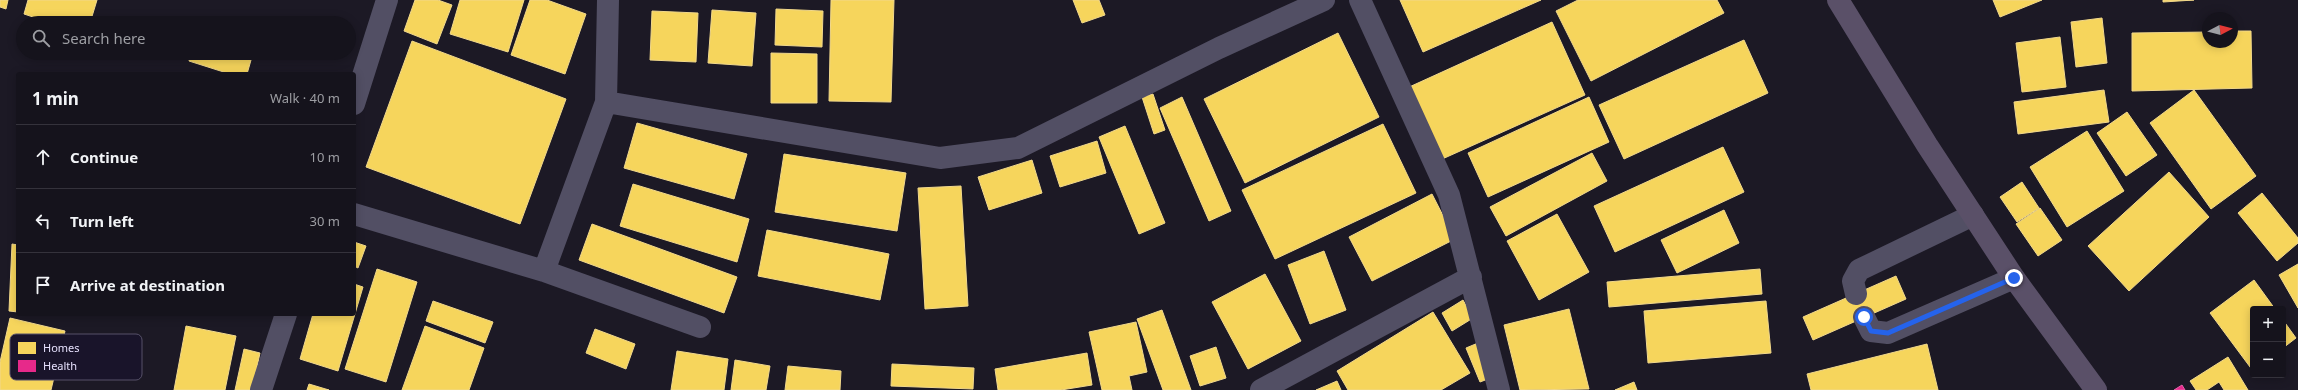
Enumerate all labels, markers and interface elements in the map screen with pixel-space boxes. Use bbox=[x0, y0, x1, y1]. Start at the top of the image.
north arrow bbox=[2202, 12, 2238, 48]
search box bbox=[16, 16, 356, 60]
icon: search bbox=[30, 27, 52, 49]
text: Search here bbox=[62, 28, 145, 48]
text: 1 min bbox=[32, 87, 79, 110]
text: Walk · 40 m bbox=[270, 89, 340, 107]
icon: ahead bbox=[32, 146, 54, 168]
text: Continue bbox=[70, 147, 138, 167]
text: 10 m bbox=[310, 148, 340, 166]
icon: left bbox=[32, 210, 54, 232]
text: Turn left bbox=[70, 211, 134, 231]
text: 30 m bbox=[310, 212, 340, 230]
route end bbox=[2005, 269, 2023, 287]
icon: arrive bbox=[32, 274, 54, 296]
text: Arrive at destination bbox=[70, 275, 225, 295]
map controls bbox=[2250, 306, 2286, 378]
button: + bbox=[2250, 306, 2286, 342]
route start bbox=[1855, 308, 1873, 326]
legend bbox=[10, 334, 142, 380]
text: Homes bbox=[43, 340, 80, 355]
button: − bbox=[2250, 342, 2286, 378]
text: Health bbox=[43, 358, 77, 373]

